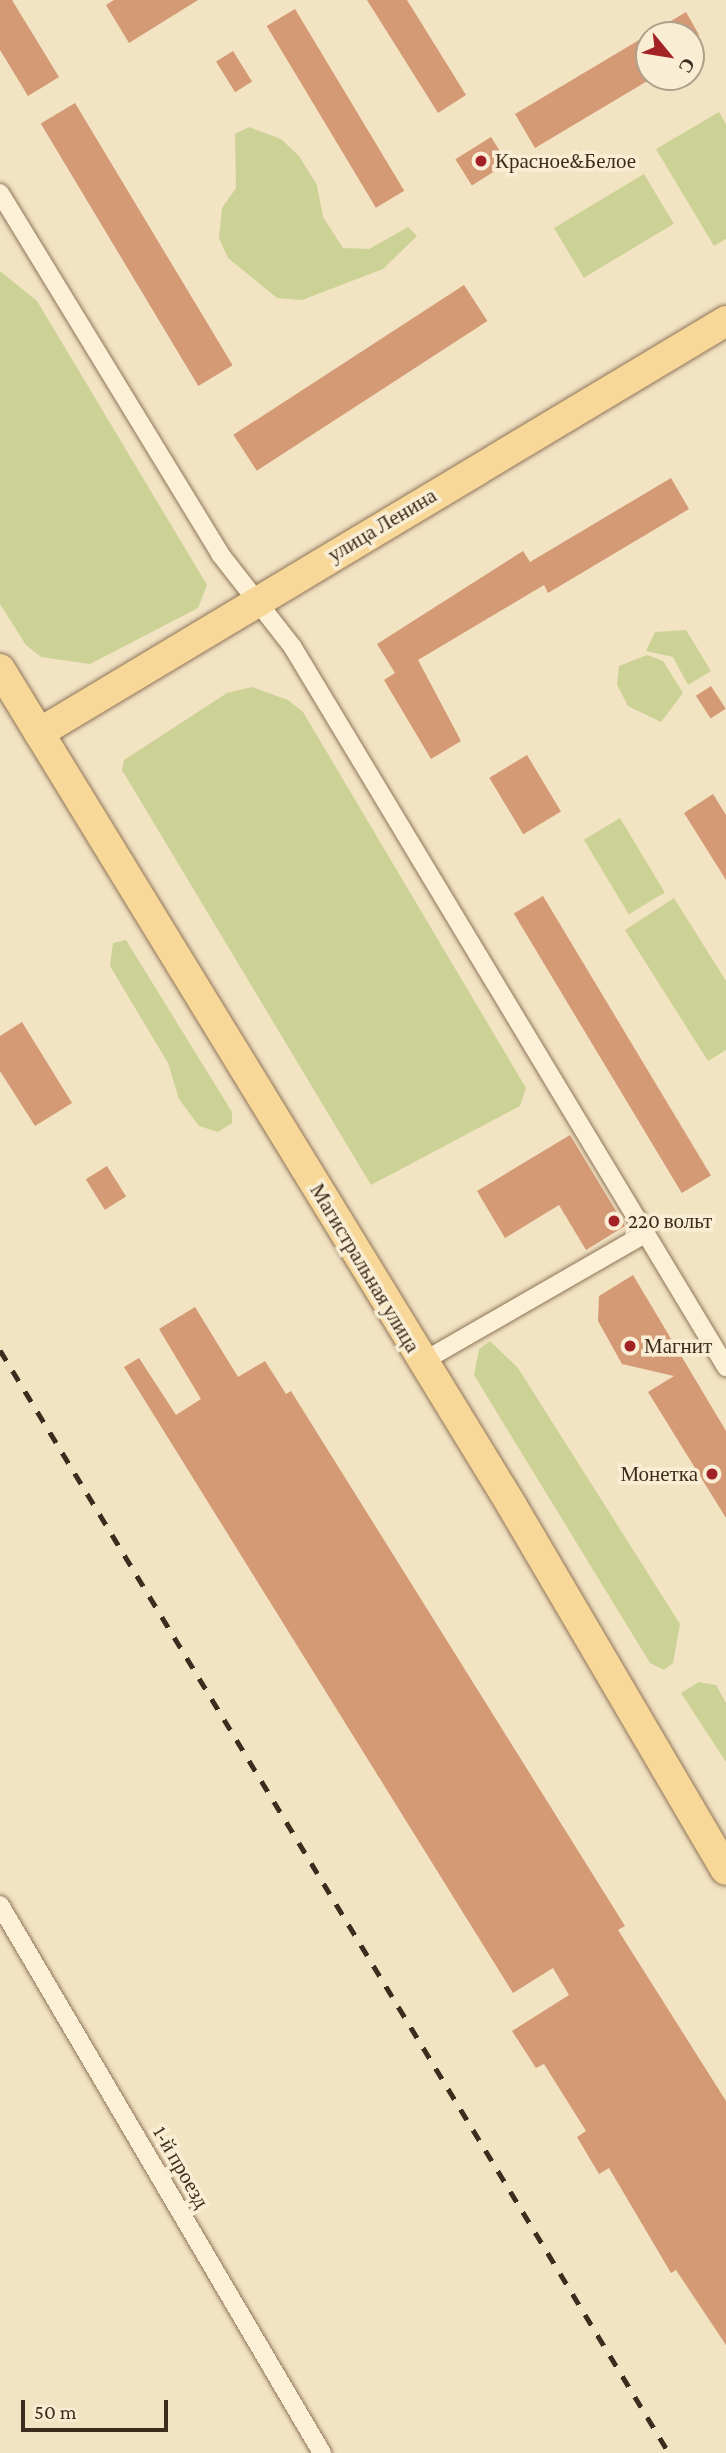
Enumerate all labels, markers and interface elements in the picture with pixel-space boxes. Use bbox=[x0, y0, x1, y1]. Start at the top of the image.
north arrow bbox=[635, 21, 705, 91]
text: С bbox=[674, 55, 699, 77]
place label: Красное&Белое bbox=[495, 148, 636, 174]
marker: Красное&Белое bbox=[473, 153, 489, 169]
street label: улица Ленина bbox=[323, 483, 441, 567]
street label: Магистральная улица bbox=[305, 1179, 425, 1357]
place label: 220 вольт bbox=[628, 1208, 712, 1234]
marker: 220 вольт bbox=[606, 1213, 622, 1229]
place label: Магнит bbox=[644, 1333, 712, 1359]
marker: Магнит bbox=[622, 1338, 638, 1354]
place label: Монетка bbox=[620, 1461, 698, 1487]
marker: Монетка bbox=[704, 1466, 720, 1482]
street label: 1-й проезд bbox=[147, 2122, 215, 2212]
scale bar bbox=[24, 2386, 172, 2430]
text: 50 m bbox=[34, 2400, 77, 2424]

